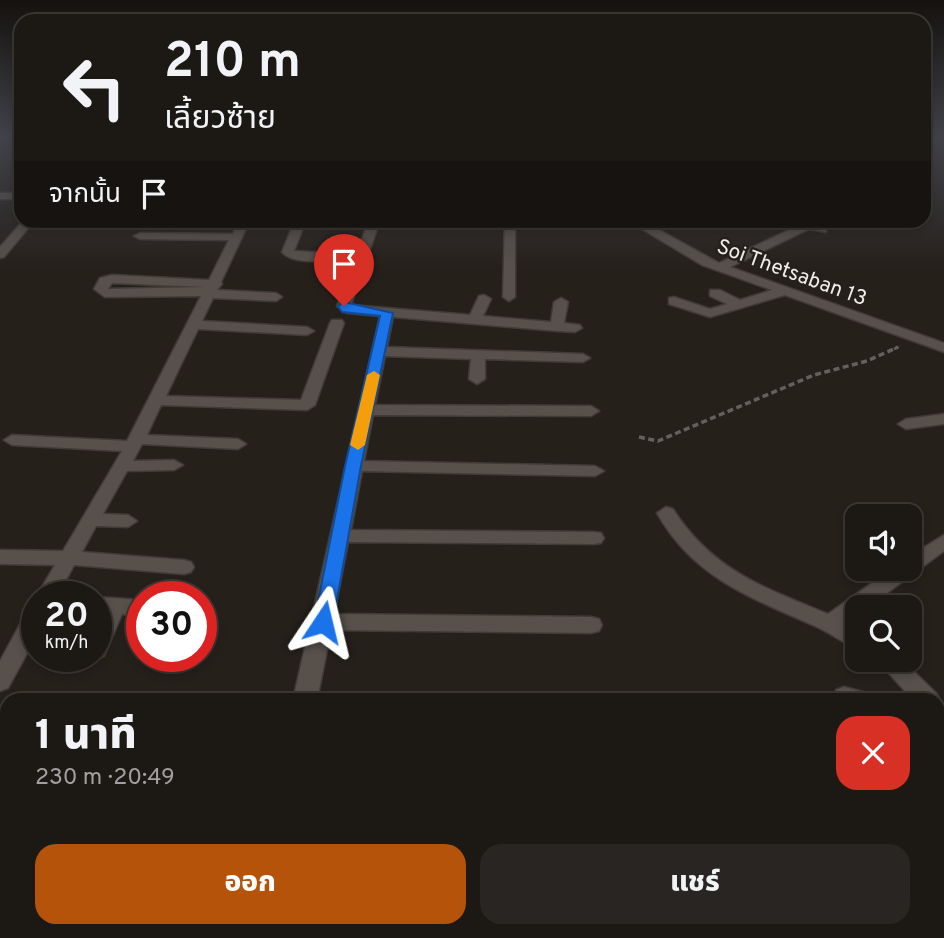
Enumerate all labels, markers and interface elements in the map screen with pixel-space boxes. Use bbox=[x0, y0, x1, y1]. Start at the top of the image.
text: 210 m bbox=[164, 33, 301, 95]
icon: left bbox=[49, 42, 140, 133]
text: เลี้ยวซ้าย bbox=[164, 100, 276, 140]
icon: arrive bbox=[135, 175, 173, 213]
text: จากนั้น bbox=[49, 179, 121, 212]
pin bbox=[314, 234, 374, 306]
street label: Soi Thetsaban 13 bbox=[713, 234, 870, 313]
icon: arrive bbox=[325, 245, 363, 283]
map controls bbox=[845, 504, 922, 672]
button: sound bbox=[845, 504, 922, 581]
speed limit sign: 30 bbox=[126, 581, 217, 672]
position arrow bbox=[286, 585, 360, 659]
text: 20 bbox=[44, 595, 89, 639]
button: search bbox=[845, 595, 922, 672]
text: km/h bbox=[45, 632, 88, 655]
text: 1 นาที bbox=[35, 711, 137, 764]
button: close bbox=[836, 716, 910, 790]
text: 230 m · 20:49 bbox=[35, 764, 175, 793]
button: ออก bbox=[35, 844, 466, 924]
button: แชร์ bbox=[480, 844, 910, 924]

